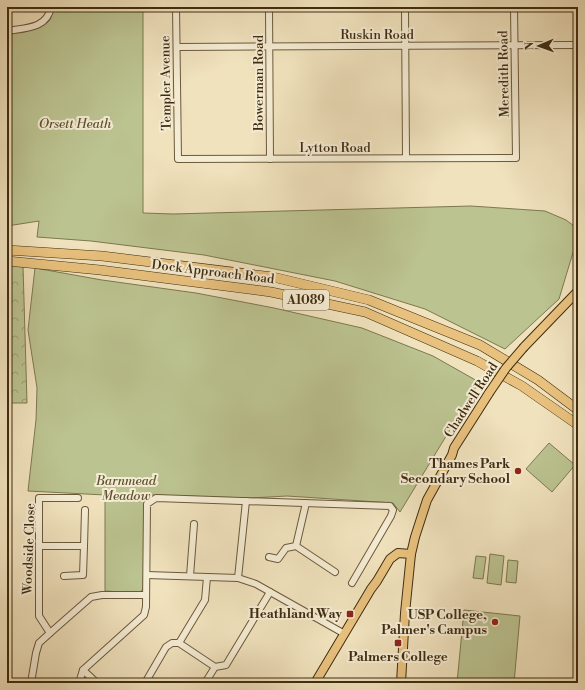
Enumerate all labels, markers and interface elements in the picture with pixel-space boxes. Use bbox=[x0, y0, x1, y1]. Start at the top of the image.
north arrow bbox=[519, 26, 559, 66]
street label: Ruskin Road bbox=[340, 27, 414, 43]
street label: Meredith Road bbox=[495, 30, 513, 118]
street label: Bowerman Road bbox=[251, 34, 267, 132]
street label: Templer Avenue bbox=[157, 35, 175, 131]
text: N bbox=[523, 41, 537, 51]
park label: Orsett Heath bbox=[39, 116, 112, 132]
street label: Lytton Road bbox=[299, 140, 371, 156]
street label: Dock Approach Road bbox=[151, 257, 276, 288]
road number: A1089 bbox=[283, 290, 329, 310]
street label: Chadwell Road bbox=[441, 359, 502, 441]
place label: Thames Park Secondary School bbox=[401, 456, 511, 487]
marker: Thames Park Secondary School bbox=[513, 466, 523, 476]
park label: Barnmead Meadow bbox=[95, 473, 157, 504]
street label: Woodside Close bbox=[19, 502, 39, 596]
place label: Heathland Way bbox=[249, 606, 342, 622]
place label: USP College, Palmer's Campus bbox=[381, 607, 487, 638]
marker: Heathland Way bbox=[345, 609, 355, 619]
marker: USP College, Palmer's Campus bbox=[490, 617, 500, 627]
marker: Palmers College bbox=[393, 638, 403, 648]
place label: Palmers College bbox=[348, 649, 448, 665]

